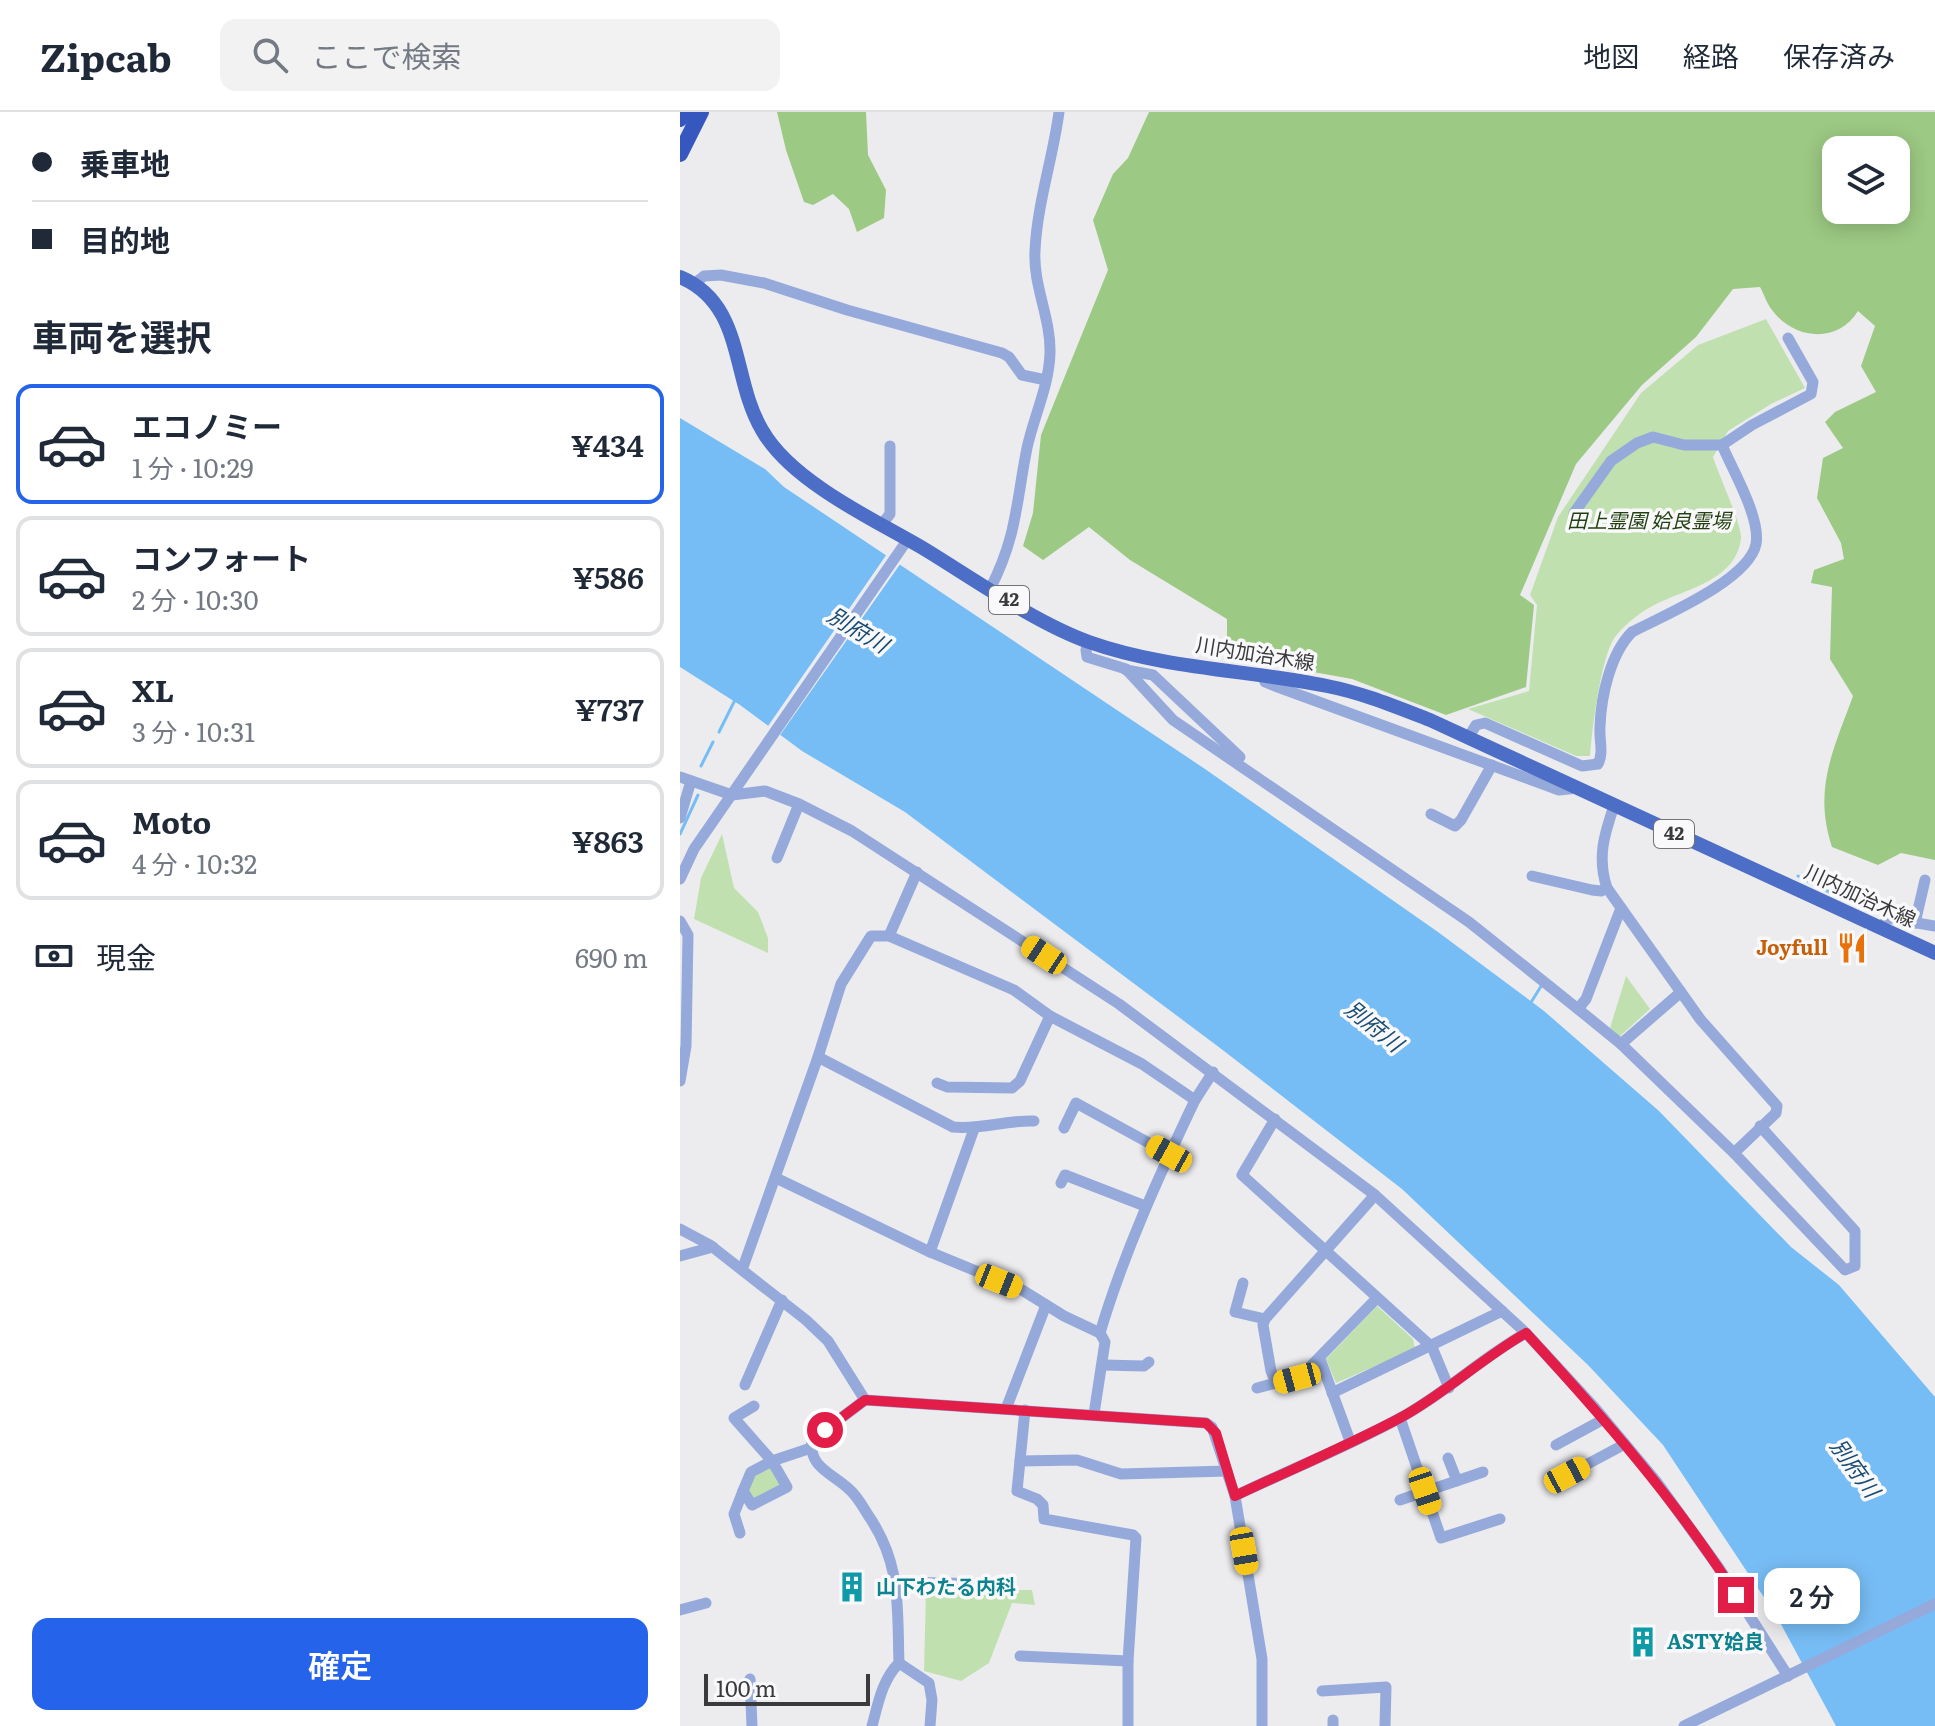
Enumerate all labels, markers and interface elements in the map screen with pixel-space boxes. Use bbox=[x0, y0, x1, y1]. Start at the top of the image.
search box bbox=[220, 19, 780, 91]
text: Zipcab bbox=[40, 27, 172, 84]
icon: search bbox=[248, 33, 292, 77]
text: ここで検索 bbox=[312, 33, 462, 77]
text: 地図 bbox=[1583, 34, 1639, 76]
text: 経路 bbox=[1683, 34, 1739, 76]
text: 保存済み bbox=[1783, 34, 1895, 76]
map controls bbox=[1822, 136, 1910, 224]
button: layers bbox=[1822, 136, 1910, 224]
text: 乗車地 bbox=[80, 140, 170, 184]
text: 目的地 bbox=[80, 217, 170, 261]
text: 車両を選択 bbox=[32, 309, 212, 362]
text: エコノミー bbox=[132, 403, 282, 447]
icon: car bbox=[36, 408, 108, 480]
text: ¥434 bbox=[571, 422, 644, 466]
text: 1 分 · 10:29 bbox=[132, 447, 254, 486]
park label: 田上霊園 姶良霊場 bbox=[1567, 504, 1733, 534]
text: コンフォート bbox=[132, 535, 311, 579]
icon: car bbox=[36, 540, 108, 612]
text: ¥586 bbox=[572, 554, 644, 598]
text: 2 分 · 10:30 bbox=[132, 579, 259, 618]
road number: 42 bbox=[989, 586, 1029, 614]
water label: 別府川 bbox=[822, 598, 897, 661]
street label: 川内加治木線 bbox=[1194, 628, 1317, 676]
text: XL bbox=[132, 667, 174, 711]
icon: car bbox=[36, 672, 108, 744]
text: ¥737 bbox=[575, 686, 644, 730]
text: 3 分 · 10:31 bbox=[132, 711, 255, 750]
text: Moto bbox=[132, 799, 211, 843]
icon: car bbox=[36, 804, 108, 876]
text: ¥863 bbox=[572, 818, 644, 862]
road number: 42 bbox=[1654, 820, 1694, 848]
text: 4 分 · 10:32 bbox=[132, 843, 257, 882]
street label: 川内加治木線 bbox=[1800, 855, 1922, 933]
place label: Joyfull bbox=[1756, 931, 1828, 961]
restaurant icon: Joyfull bbox=[1835, 931, 1869, 965]
car bbox=[1017, 932, 1071, 978]
icon: cash bbox=[32, 934, 76, 978]
text: 現金 bbox=[96, 934, 156, 978]
text: 690 m bbox=[575, 937, 648, 976]
water label: 別府川 bbox=[1339, 991, 1413, 1060]
car bbox=[1142, 1132, 1196, 1176]
car bbox=[972, 1261, 1026, 1301]
car bbox=[1271, 1360, 1323, 1396]
route start bbox=[807, 1412, 843, 1448]
water label: 別府川 bbox=[1823, 1431, 1890, 1505]
car bbox=[1540, 1453, 1594, 1497]
car bbox=[1406, 1464, 1444, 1518]
car bbox=[1228, 1525, 1260, 1577]
callout: 2 分 bbox=[1764, 1567, 1860, 1623]
building icon: 山下わたる内科 bbox=[835, 1570, 869, 1604]
place label: 山下わたる内科 bbox=[876, 1570, 1016, 1600]
text: 2 分 bbox=[1790, 1576, 1834, 1615]
route end bbox=[1718, 1577, 1754, 1613]
button: 確定 bbox=[32, 1618, 648, 1710]
building icon: ASTY姶良 bbox=[1626, 1625, 1660, 1659]
place label: ASTY姶良 bbox=[1667, 1625, 1764, 1655]
scale bar bbox=[704, 1670, 870, 1706]
text: 100 m bbox=[716, 1671, 776, 1704]

